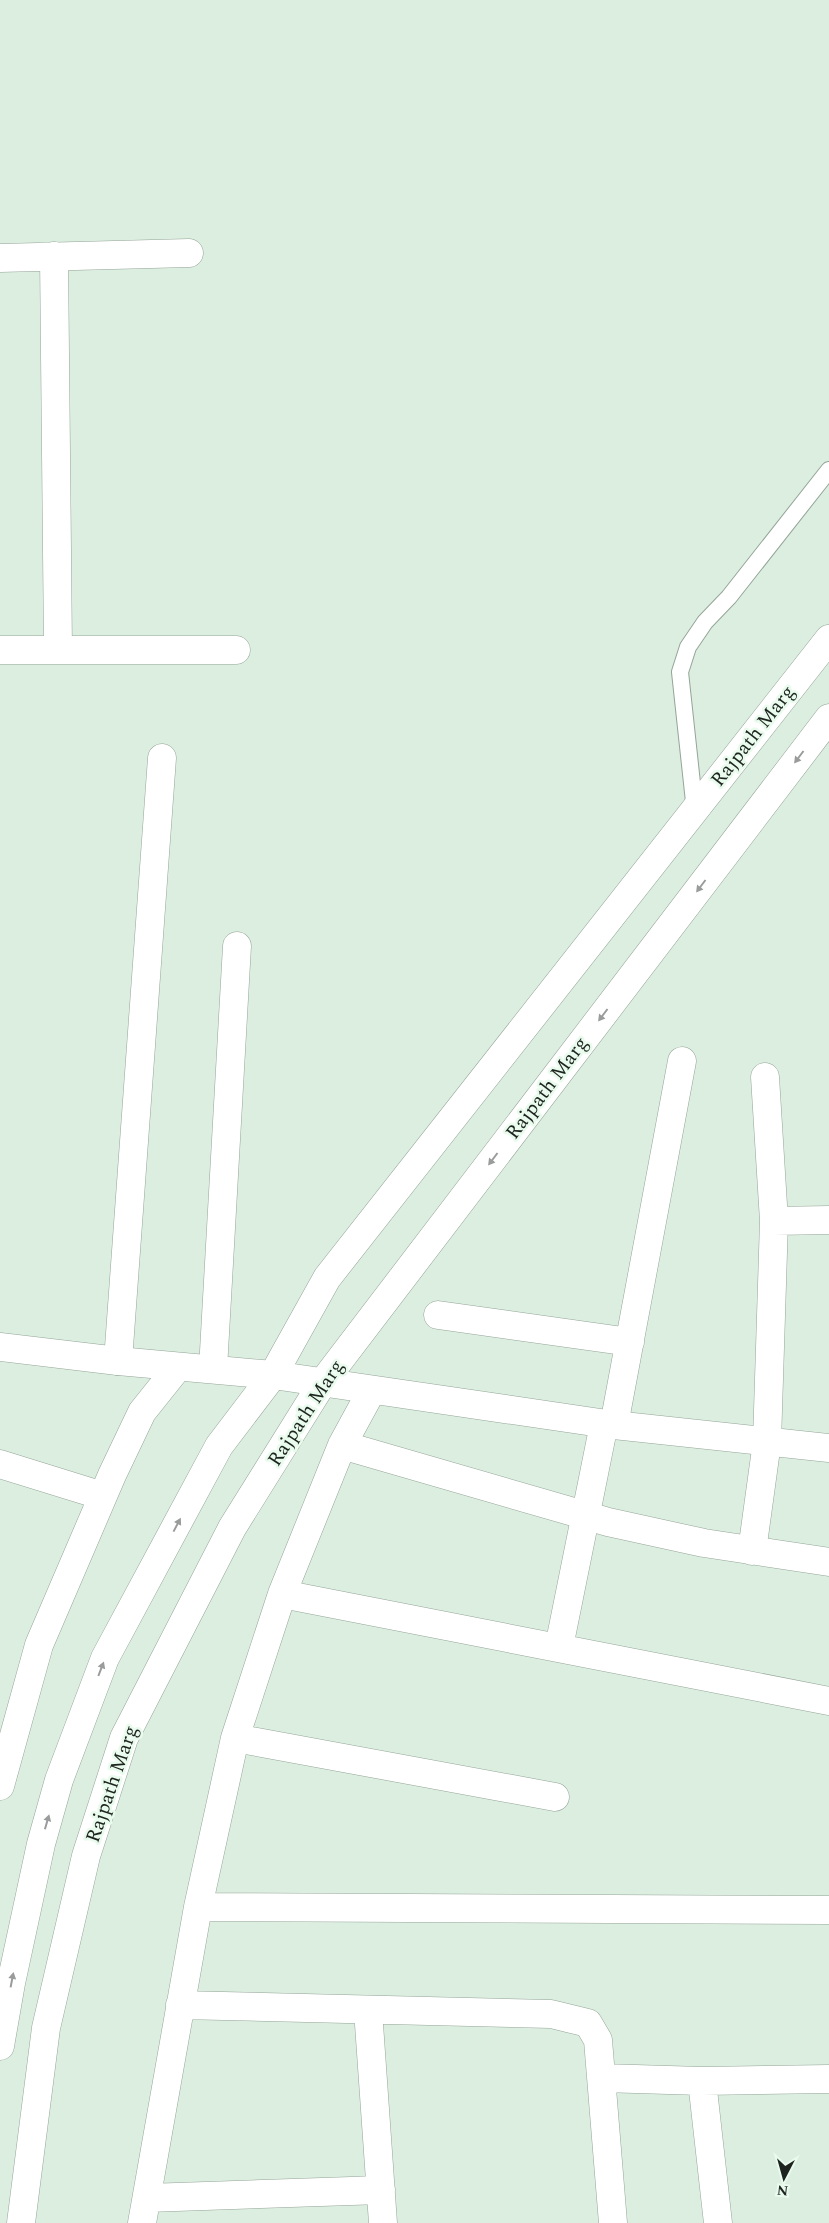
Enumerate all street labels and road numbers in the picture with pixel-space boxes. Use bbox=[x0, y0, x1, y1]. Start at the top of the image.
street label: Rajpath Marg bbox=[704, 679, 802, 793]
street label: Rajpath Marg bbox=[498, 1030, 596, 1146]
street label: Rajpath Marg bbox=[260, 1354, 352, 1472]
street label: Rajpath Marg bbox=[78, 1721, 146, 1847]

